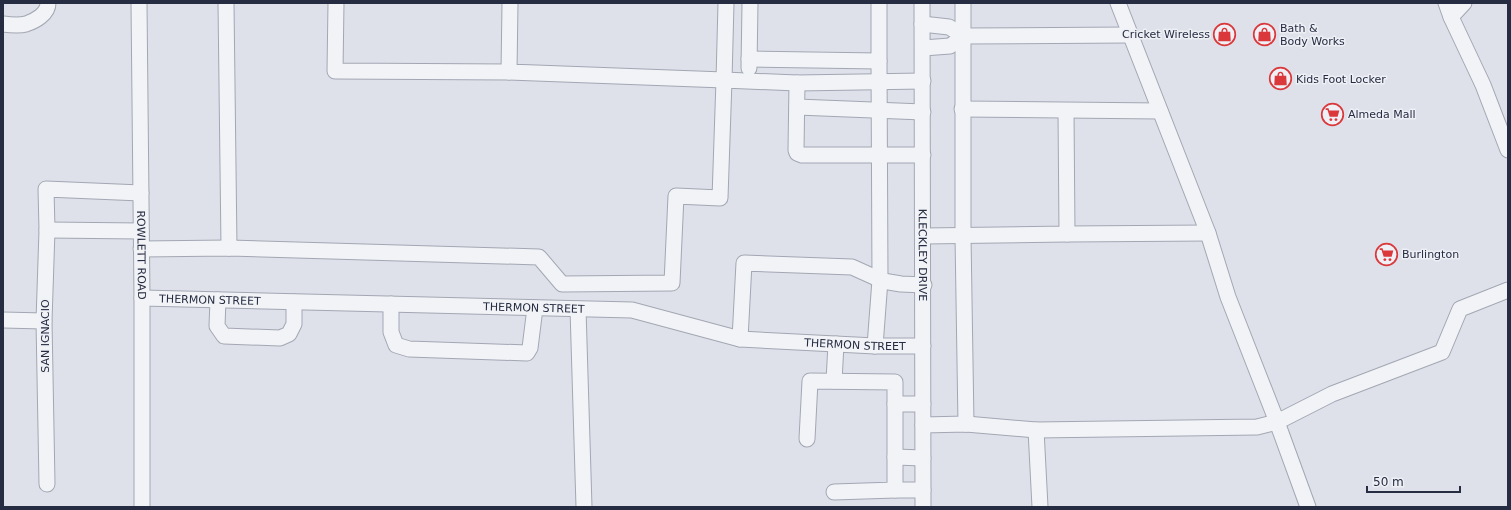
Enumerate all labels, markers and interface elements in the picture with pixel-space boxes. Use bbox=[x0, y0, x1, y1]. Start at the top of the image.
shop icon: Cricket Wireless bbox=[1212, 21, 1238, 47]
shop icon: Bath & Body Works bbox=[1252, 21, 1278, 47]
place label: Bath & Body Works bbox=[1280, 22, 1345, 48]
place label: Cricket Wireless bbox=[1122, 28, 1210, 41]
shop icon: Kids Foot Locker bbox=[1268, 66, 1294, 92]
place label: Kids Foot Locker bbox=[1296, 73, 1386, 86]
supermarket icon: Almeda Mall bbox=[1320, 101, 1346, 127]
place label: Almeda Mall bbox=[1348, 108, 1416, 121]
street label: KLECKLEY DRIVE bbox=[916, 209, 929, 301]
street label: ROWLETT ROAD bbox=[134, 210, 148, 300]
supermarket icon: Burlington bbox=[1373, 241, 1399, 267]
place label: Burlington bbox=[1402, 248, 1459, 261]
street label: THERMON STREET bbox=[158, 292, 261, 308]
street label: SAN IGNACIO bbox=[39, 299, 52, 373]
street label: THERMON STREET bbox=[482, 300, 585, 316]
street label: THERMON STREET bbox=[803, 336, 906, 353]
scale bar bbox=[1367, 468, 1460, 494]
text: 50 m bbox=[1373, 475, 1404, 489]

